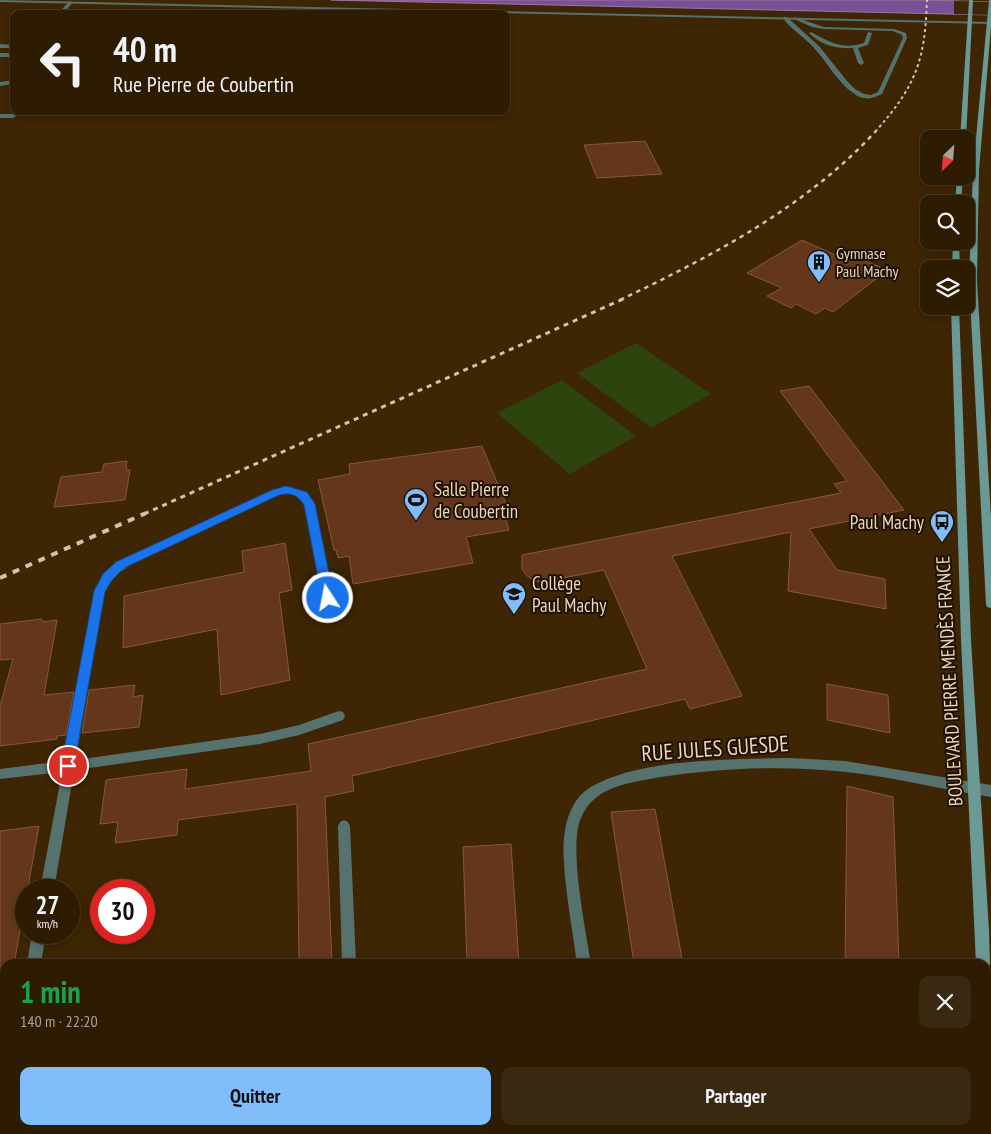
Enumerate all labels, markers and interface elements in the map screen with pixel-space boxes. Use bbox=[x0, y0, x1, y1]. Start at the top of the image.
text: 40 m bbox=[113, 26, 177, 72]
icon: left bbox=[30, 30, 95, 95]
text: Rue Pierre de Coubertin bbox=[113, 70, 294, 98]
north arrow bbox=[920, 130, 975, 185]
map controls bbox=[920, 130, 975, 315]
button: search bbox=[920, 195, 975, 250]
place label: Gymnase Paul Machy bbox=[836, 243, 899, 281]
building icon: Gymnase Paul Machy bbox=[806, 249, 832, 283]
button: layers bbox=[920, 260, 975, 315]
place label: Salle Pierre de Coubertin bbox=[434, 477, 518, 523]
sports icon: Salle Pierre de Coubertin bbox=[403, 487, 429, 521]
bus stop icon: Paul Machy bbox=[929, 509, 955, 543]
place label: Paul Machy bbox=[850, 510, 925, 534]
street label: BOULEVARD PIERRE MENDÈS FRANCE bbox=[930, 555, 968, 807]
position arrow bbox=[301, 571, 353, 623]
place label: Collège Paul Machy bbox=[532, 571, 607, 617]
school or university icon: Collège Paul Machy bbox=[501, 581, 527, 615]
street label: RUE JULES GUESDE bbox=[640, 729, 790, 767]
pin bbox=[47, 745, 89, 787]
icon: arrive bbox=[54, 752, 82, 780]
speed limit sign: 30 bbox=[90, 879, 155, 944]
text: 27 bbox=[36, 889, 59, 921]
text: km/h bbox=[37, 916, 58, 931]
text: 1 min bbox=[20, 972, 81, 1011]
button: close bbox=[919, 976, 971, 1028]
text: 140 m · 22:20 bbox=[20, 1011, 98, 1031]
button: Quitter bbox=[20, 1067, 491, 1125]
button: Partager bbox=[501, 1067, 971, 1125]

